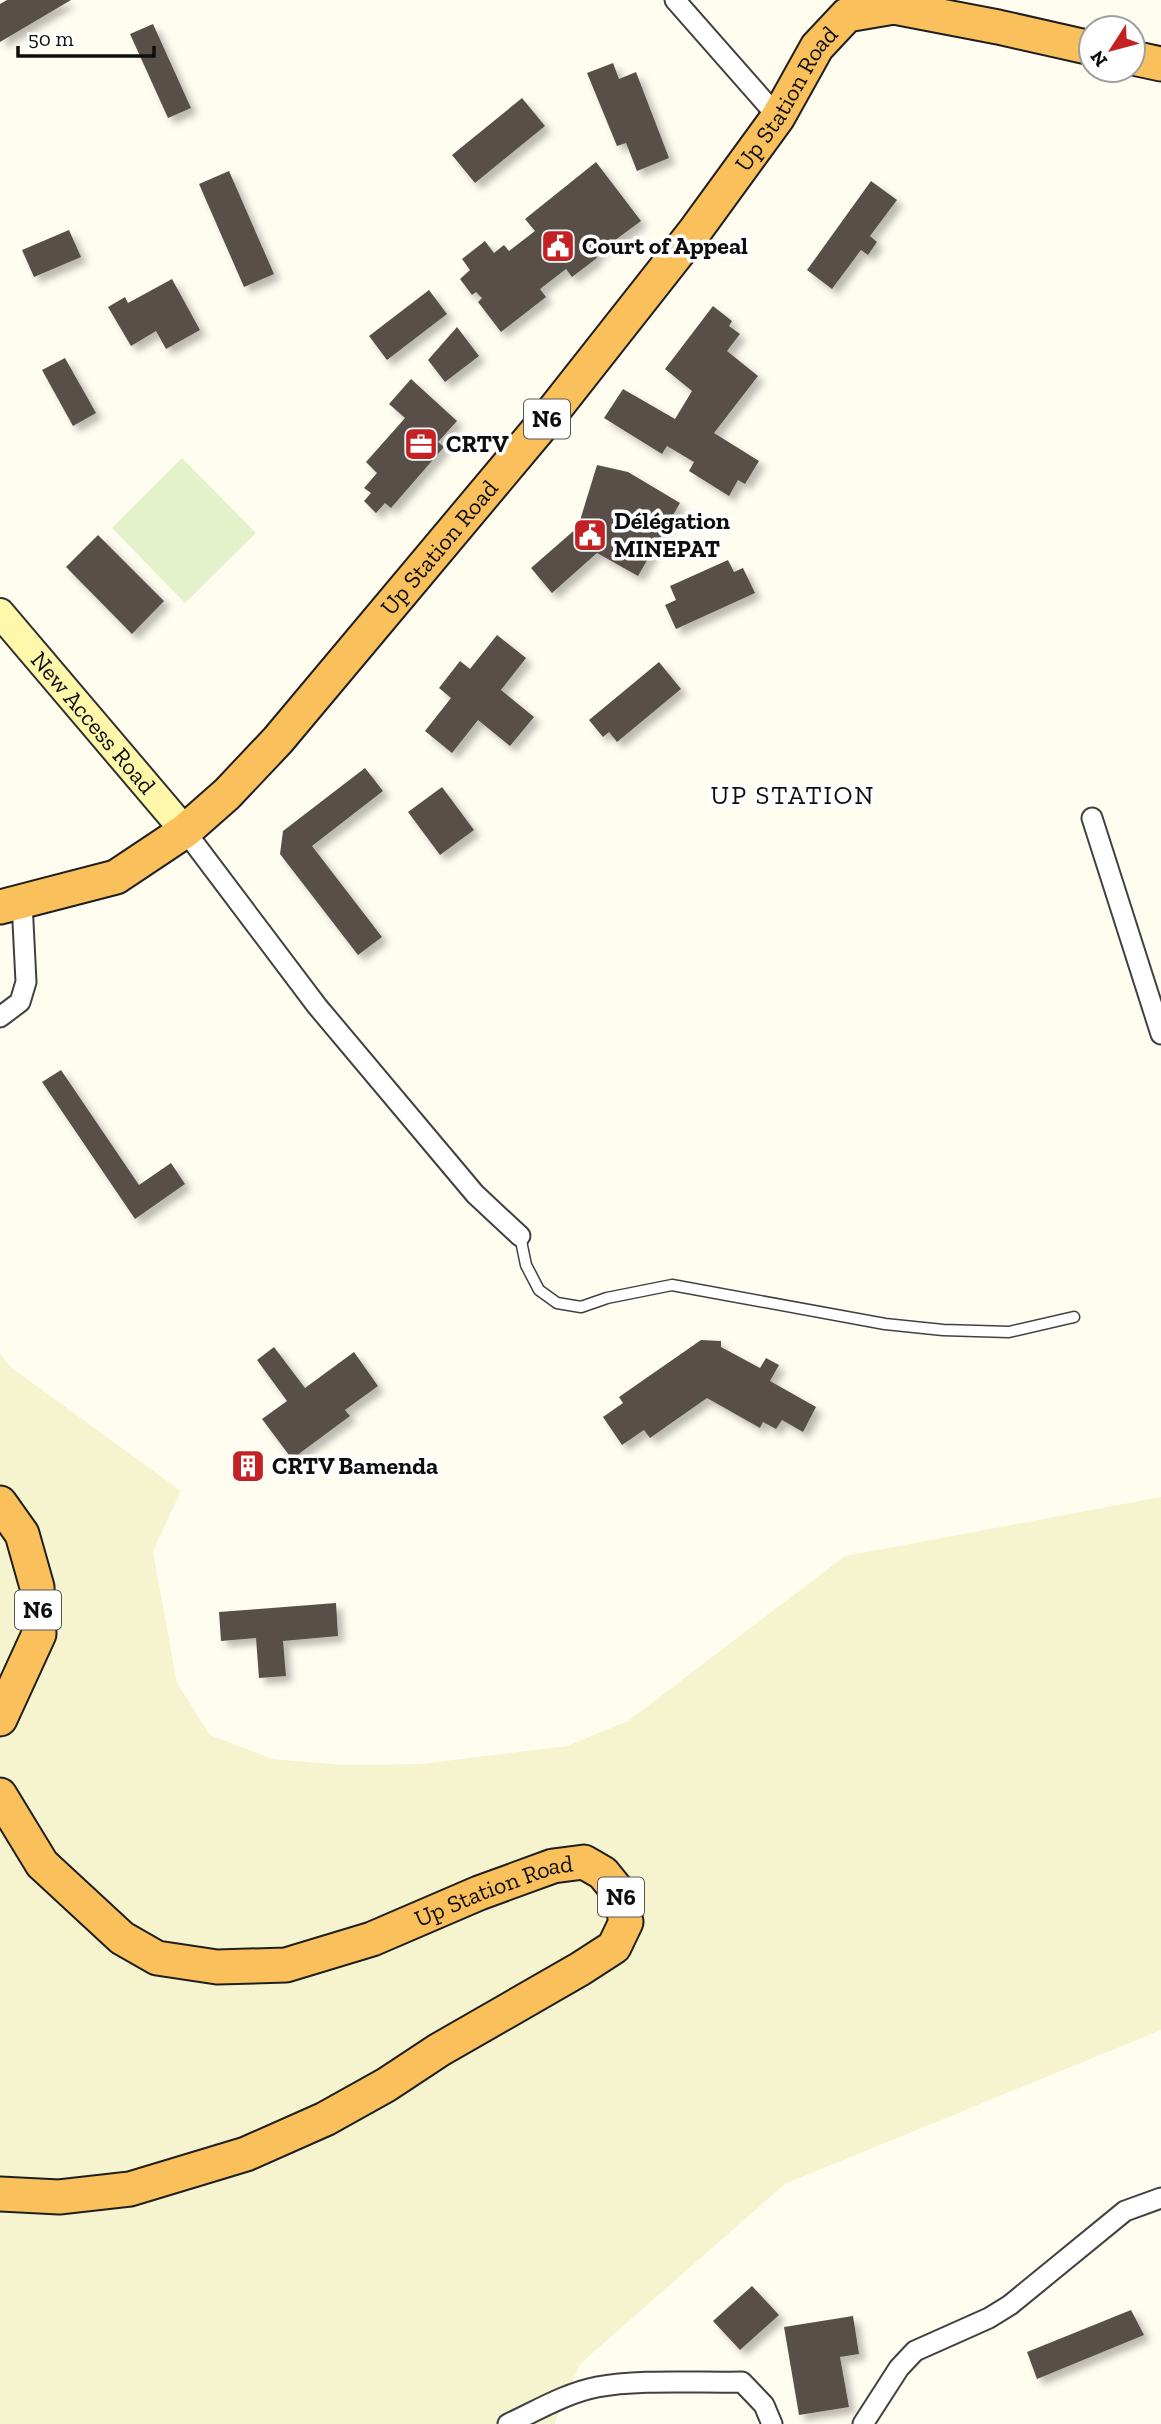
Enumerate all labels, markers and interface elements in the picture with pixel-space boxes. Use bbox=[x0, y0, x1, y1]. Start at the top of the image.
scale bar bbox=[18, 14, 154, 58]
north arrow bbox=[1077, 14, 1147, 84]
street label: Up Station Road bbox=[728, 20, 843, 177]
text: 50 m bbox=[28, 26, 74, 51]
text: N bbox=[1085, 46, 1112, 71]
public building icon: Court of Appeal bbox=[539, 227, 577, 265]
place label: Court of Appeal bbox=[582, 231, 748, 260]
road number: N6 bbox=[524, 400, 570, 438]
office icon: CRTV bbox=[402, 425, 440, 463]
place label: CRTV bbox=[446, 429, 509, 458]
street label: Up Station Road bbox=[374, 474, 504, 621]
place label: Délégation MINEPAT bbox=[614, 506, 730, 563]
public building icon: Délégation MINEPAT bbox=[571, 516, 609, 554]
street label: New Access Road bbox=[25, 645, 162, 800]
district label: UP STATION bbox=[711, 779, 875, 811]
building icon: CRTV Bamenda bbox=[229, 1447, 267, 1485]
place label: CRTV Bamenda bbox=[272, 1451, 438, 1480]
road number: N6 bbox=[15, 1590, 61, 1630]
street label: Up Station Road bbox=[410, 1849, 575, 1933]
road number: N6 bbox=[598, 1878, 644, 1916]

